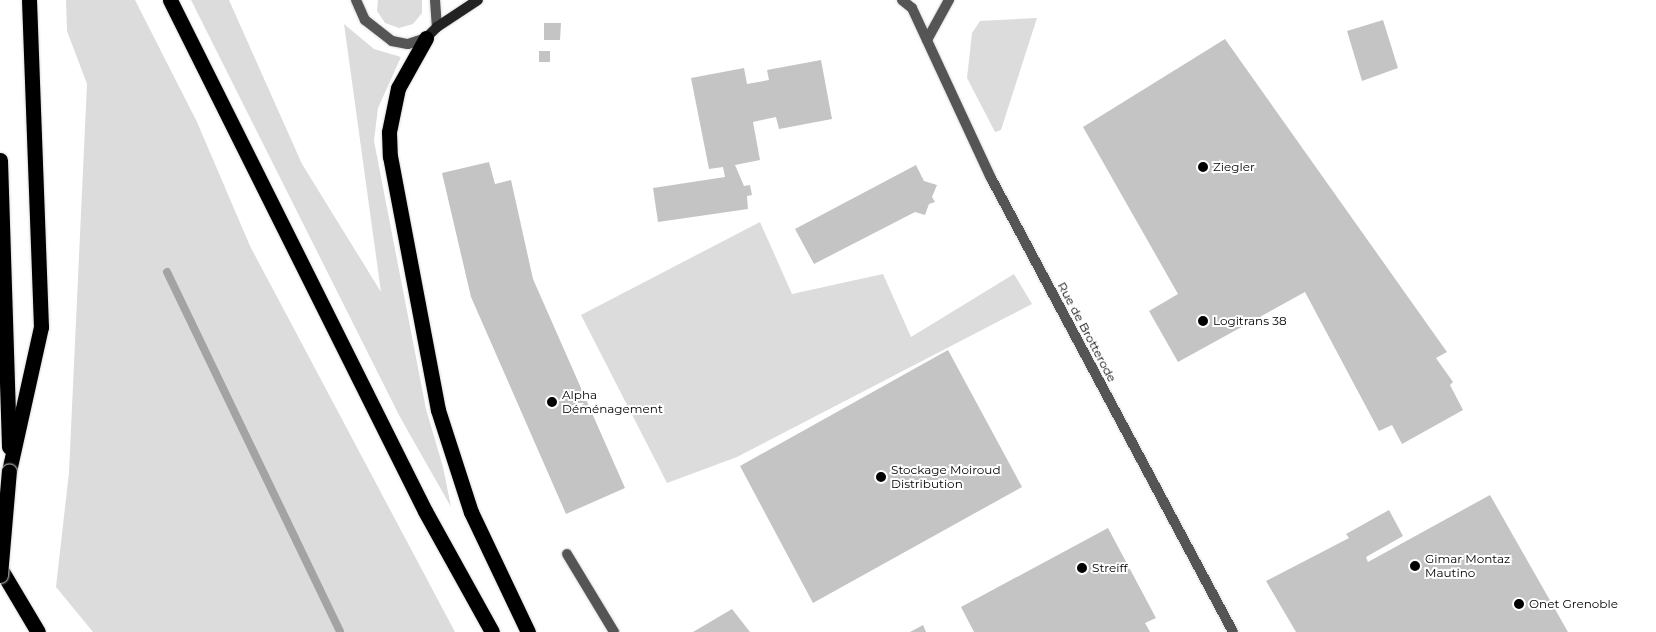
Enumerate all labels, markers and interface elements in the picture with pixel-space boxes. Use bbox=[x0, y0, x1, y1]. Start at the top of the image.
place label: Ziegler bbox=[1213, 160, 1255, 174]
marker: Ziegler bbox=[1197, 161, 1209, 173]
street label: Rue de Brotterode bbox=[1055, 280, 1119, 384]
place label: Logitrans 38 bbox=[1213, 314, 1287, 328]
marker: Logitrans 38 bbox=[1197, 315, 1209, 327]
place label: Alpha Déménagement bbox=[562, 388, 663, 416]
marker: Alpha Déménagement bbox=[546, 396, 558, 408]
place label: Stockage Moiroud Distribution bbox=[891, 463, 1001, 491]
marker: Stockage Moiroud Distribution bbox=[875, 471, 887, 483]
place label: Gimar Montaz Mautino bbox=[1425, 552, 1510, 580]
marker: Gimar Montaz Mautino bbox=[1409, 560, 1421, 572]
place label: Streiff bbox=[1092, 561, 1128, 575]
marker: Streiff bbox=[1076, 562, 1088, 574]
place label: Onet Grenoble bbox=[1529, 597, 1618, 611]
marker: Onet Grenoble bbox=[1513, 598, 1525, 610]

